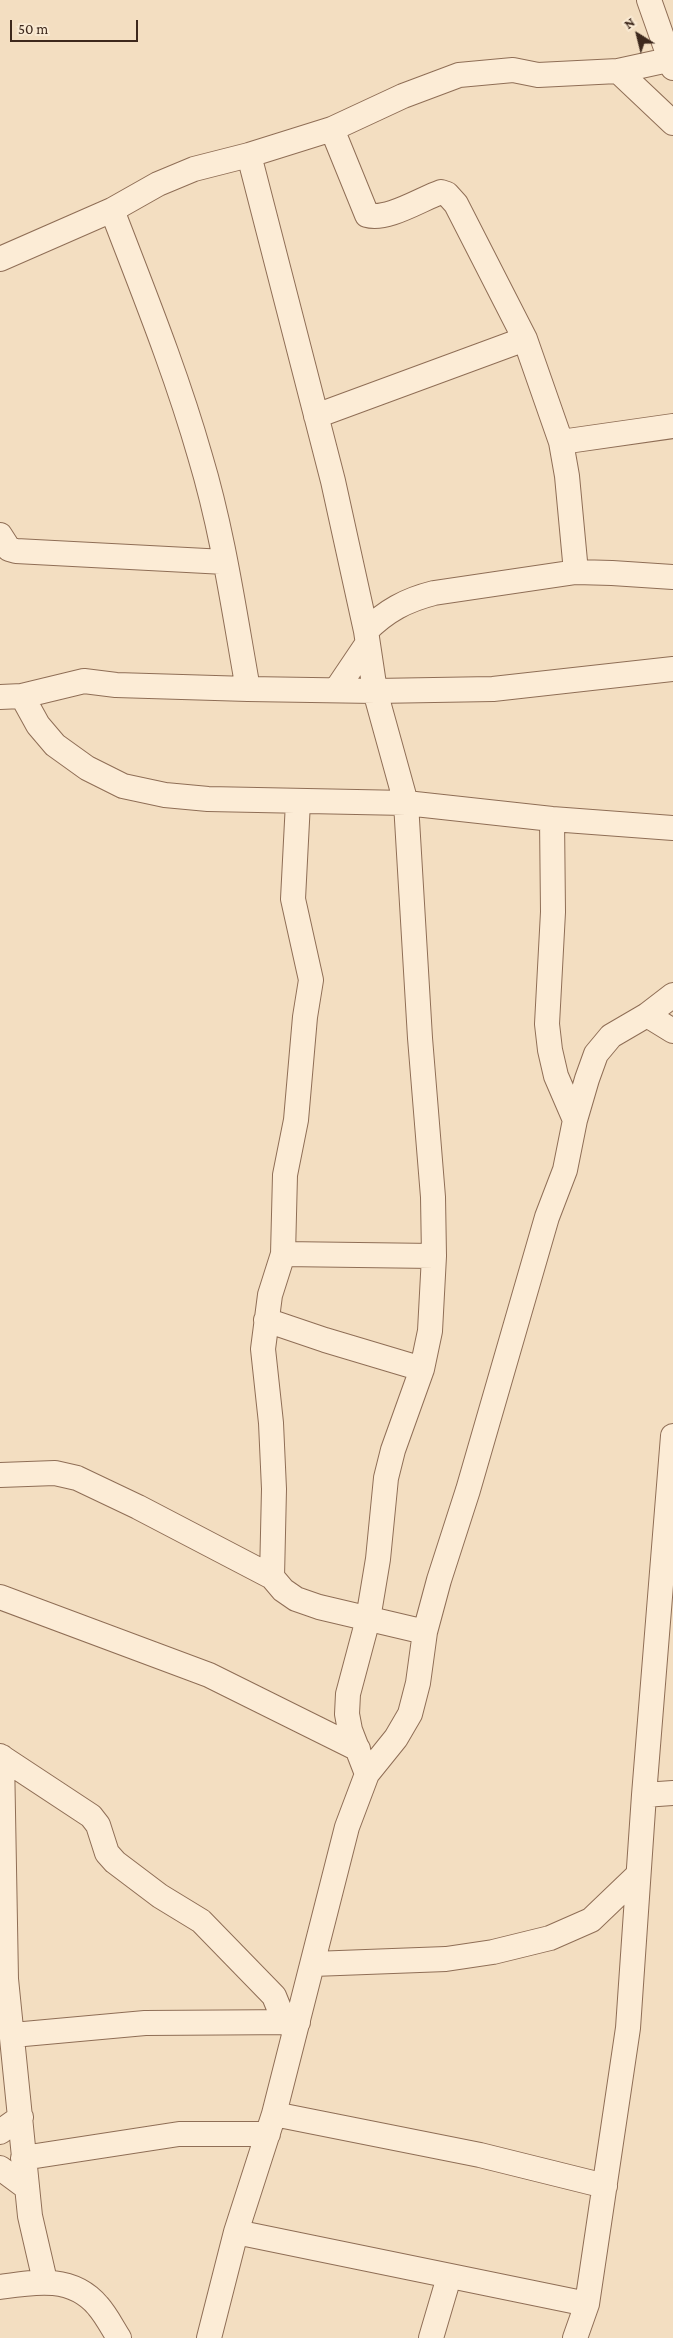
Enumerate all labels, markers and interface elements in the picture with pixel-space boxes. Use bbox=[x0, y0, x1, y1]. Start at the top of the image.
scale bar bbox=[12, 10, 140, 42]
north arrow bbox=[613, 10, 663, 60]
text: N bbox=[621, 14, 638, 32]
text: 50 m bbox=[18, 21, 48, 37]

